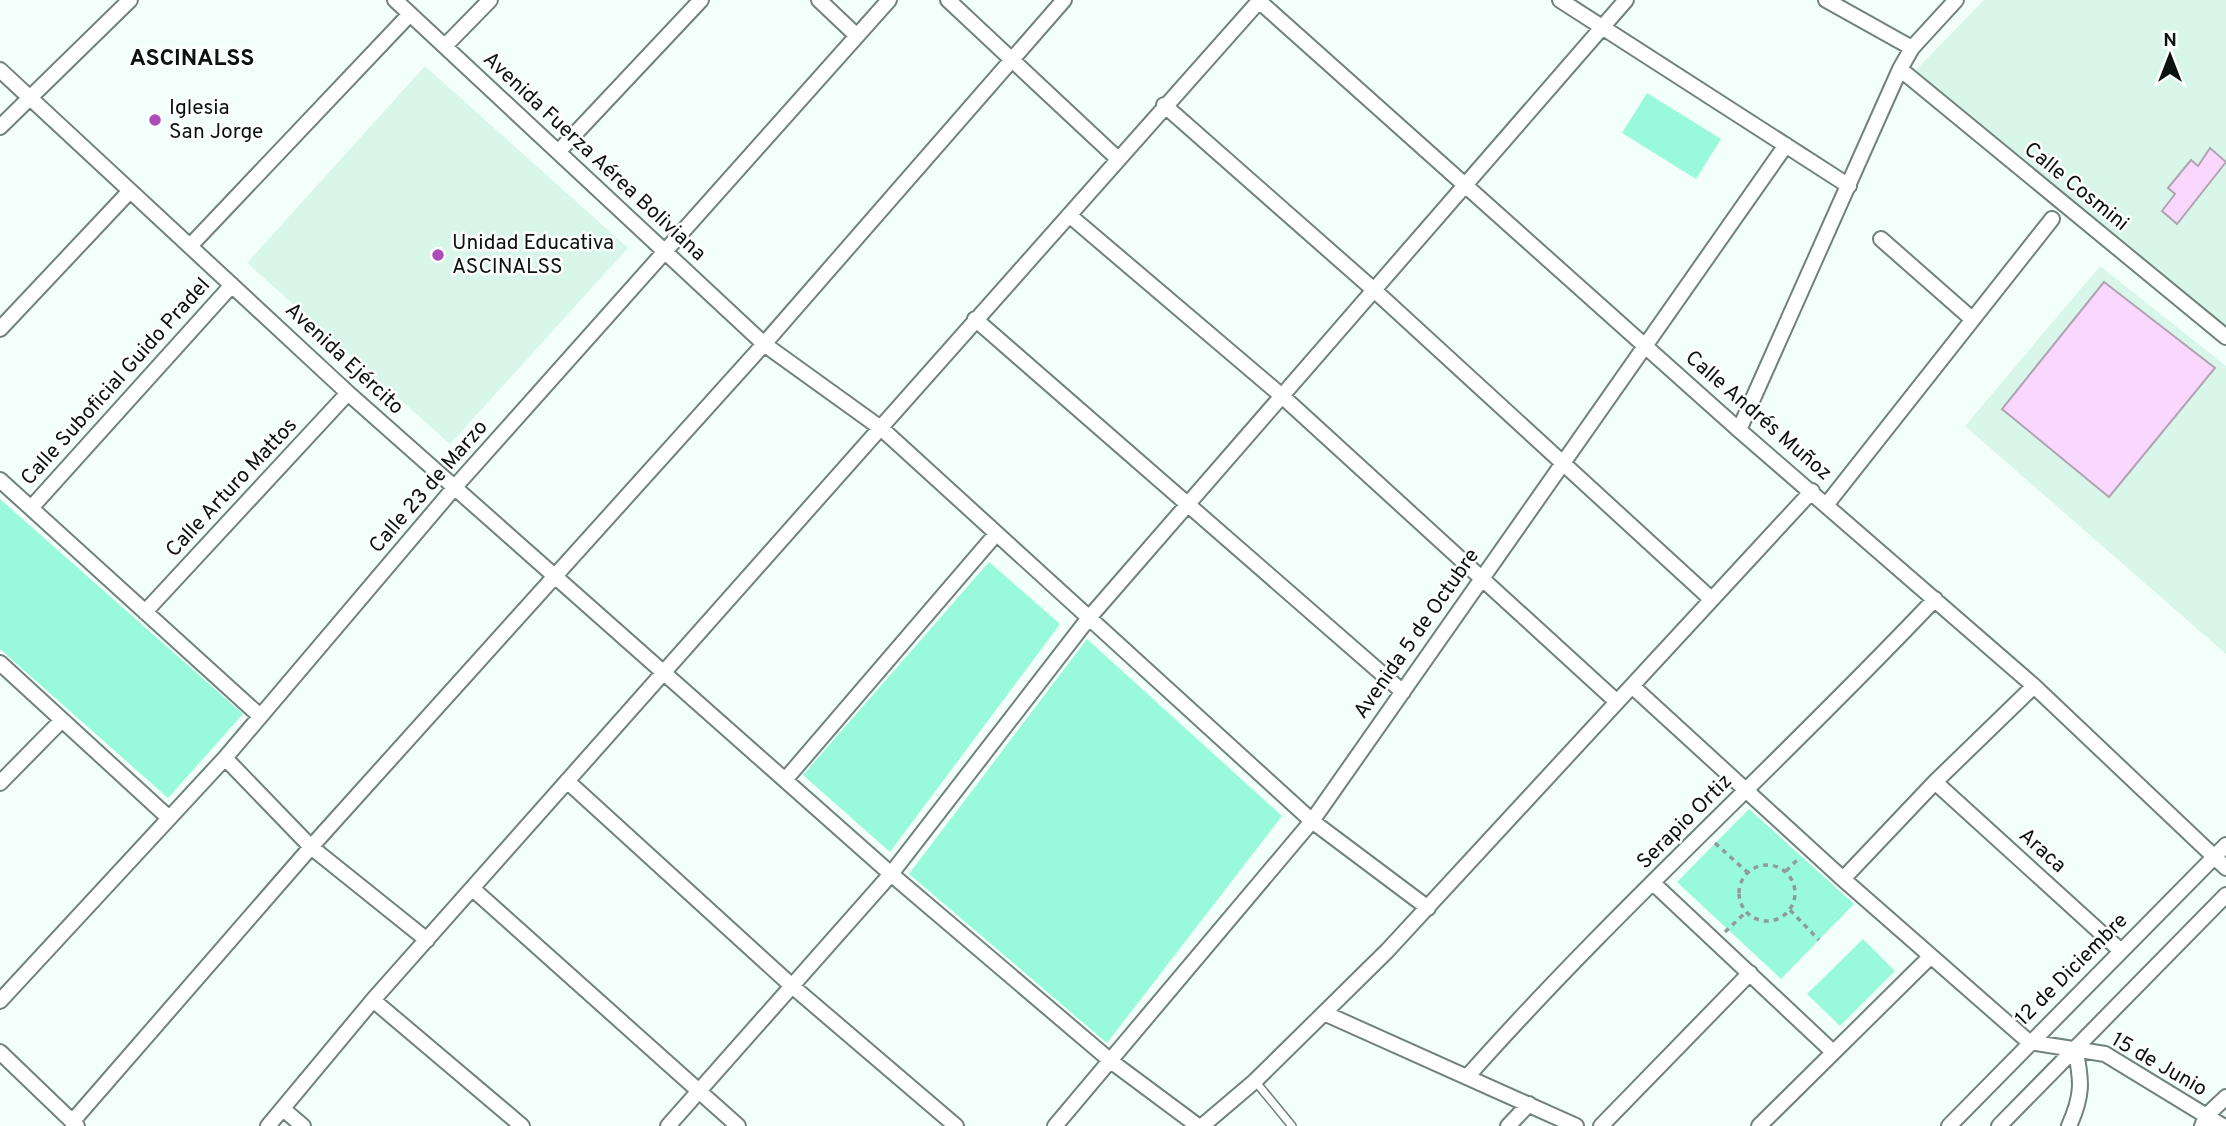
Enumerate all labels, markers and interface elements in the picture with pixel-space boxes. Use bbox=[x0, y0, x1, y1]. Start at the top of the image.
north arrow bbox=[2135, 21, 2205, 91]
text: N bbox=[2163, 29, 2177, 53]
district label: ASCINALSS bbox=[130, 45, 254, 74]
street label: Avenida Fuerza Aérea Boliviana bbox=[477, 46, 711, 268]
place label: Iglesia San Jorge bbox=[169, 95, 263, 146]
marker: Iglesia San Jorge bbox=[147, 112, 163, 128]
street label: Calle Cosmini bbox=[2018, 136, 2134, 238]
place label: Unidad Educativa ASCINALSS bbox=[452, 230, 614, 281]
marker: Unidad Educativa ASCINALSS bbox=[430, 247, 446, 263]
street label: Calle Suboficial Guido Pradel bbox=[15, 272, 217, 492]
street label: Avenida Ejército bbox=[279, 297, 409, 421]
street label: Calle Andrés Muñoz bbox=[1679, 345, 1837, 487]
street label: Calle Arturo Mattos bbox=[160, 413, 304, 563]
street label: Calle 23 de Marzo bbox=[364, 415, 494, 559]
street label: Avenida 5 de Octubre bbox=[1348, 544, 1486, 724]
street label: Serapio Ortiz bbox=[1632, 769, 1738, 875]
street label: Araca bbox=[2013, 823, 2071, 879]
street label: 12 de Diciembre bbox=[2010, 908, 2134, 1032]
street label: 15 de Junio bbox=[2106, 1027, 2212, 1103]

